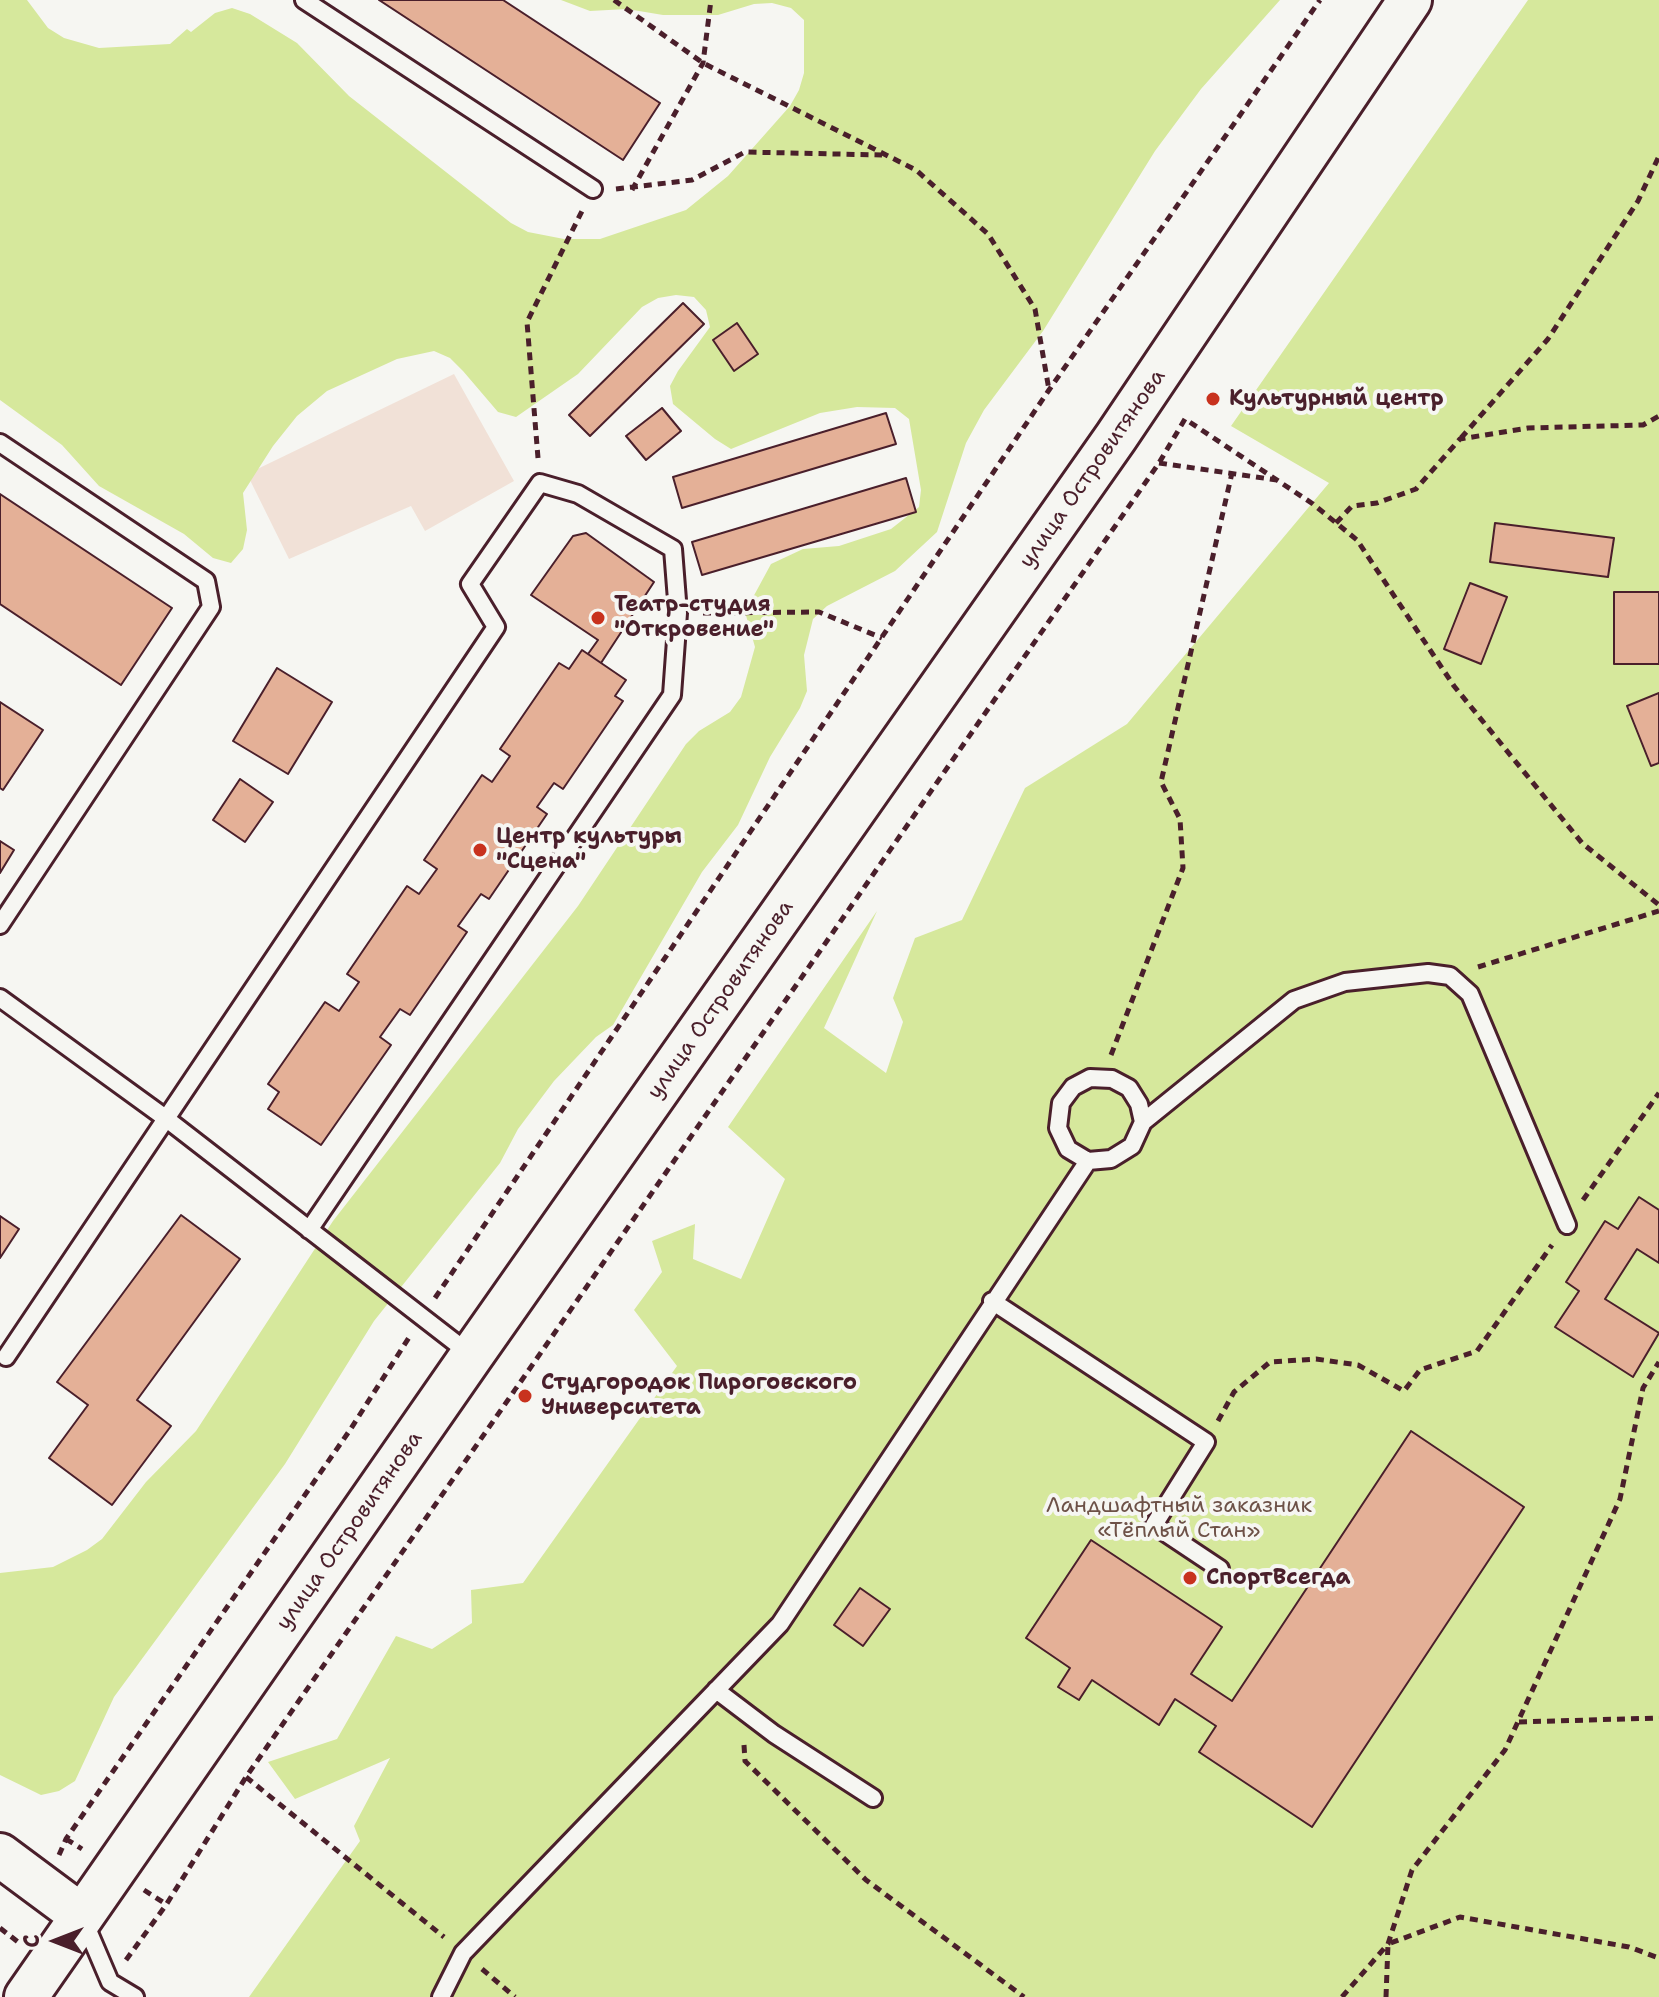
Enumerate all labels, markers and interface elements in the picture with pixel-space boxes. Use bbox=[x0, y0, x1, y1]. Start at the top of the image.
street label: улица Островитянова bbox=[1014, 364, 1172, 574]
place label: Культурный центр bbox=[1229, 386, 1444, 412]
marker: Культурный центр bbox=[1204, 390, 1222, 408]
place label: Театр-студия "Откровение" bbox=[614, 592, 774, 644]
marker: Театр-студия "Откровение" bbox=[589, 609, 607, 627]
place label: Центр культуры "Сцена" bbox=[496, 824, 682, 876]
marker: Центр культуры "Сцена" bbox=[471, 841, 489, 859]
street label: улица Островитянова bbox=[642, 895, 800, 1105]
place label: Студгородок Пироговского Университета bbox=[541, 1370, 857, 1422]
marker: Студгородок Пироговского Университета bbox=[516, 1387, 534, 1405]
street label: улица Островитянова bbox=[271, 1426, 429, 1636]
park label: Ландшафтный заказник «Тёплый Стан» bbox=[1046, 1493, 1312, 1544]
place label: СпортВсегда bbox=[1206, 1565, 1351, 1591]
marker: СпортВсегда bbox=[1181, 1569, 1199, 1587]
north arrow bbox=[16, 1901, 96, 1981]
text: С bbox=[17, 1934, 46, 1948]

